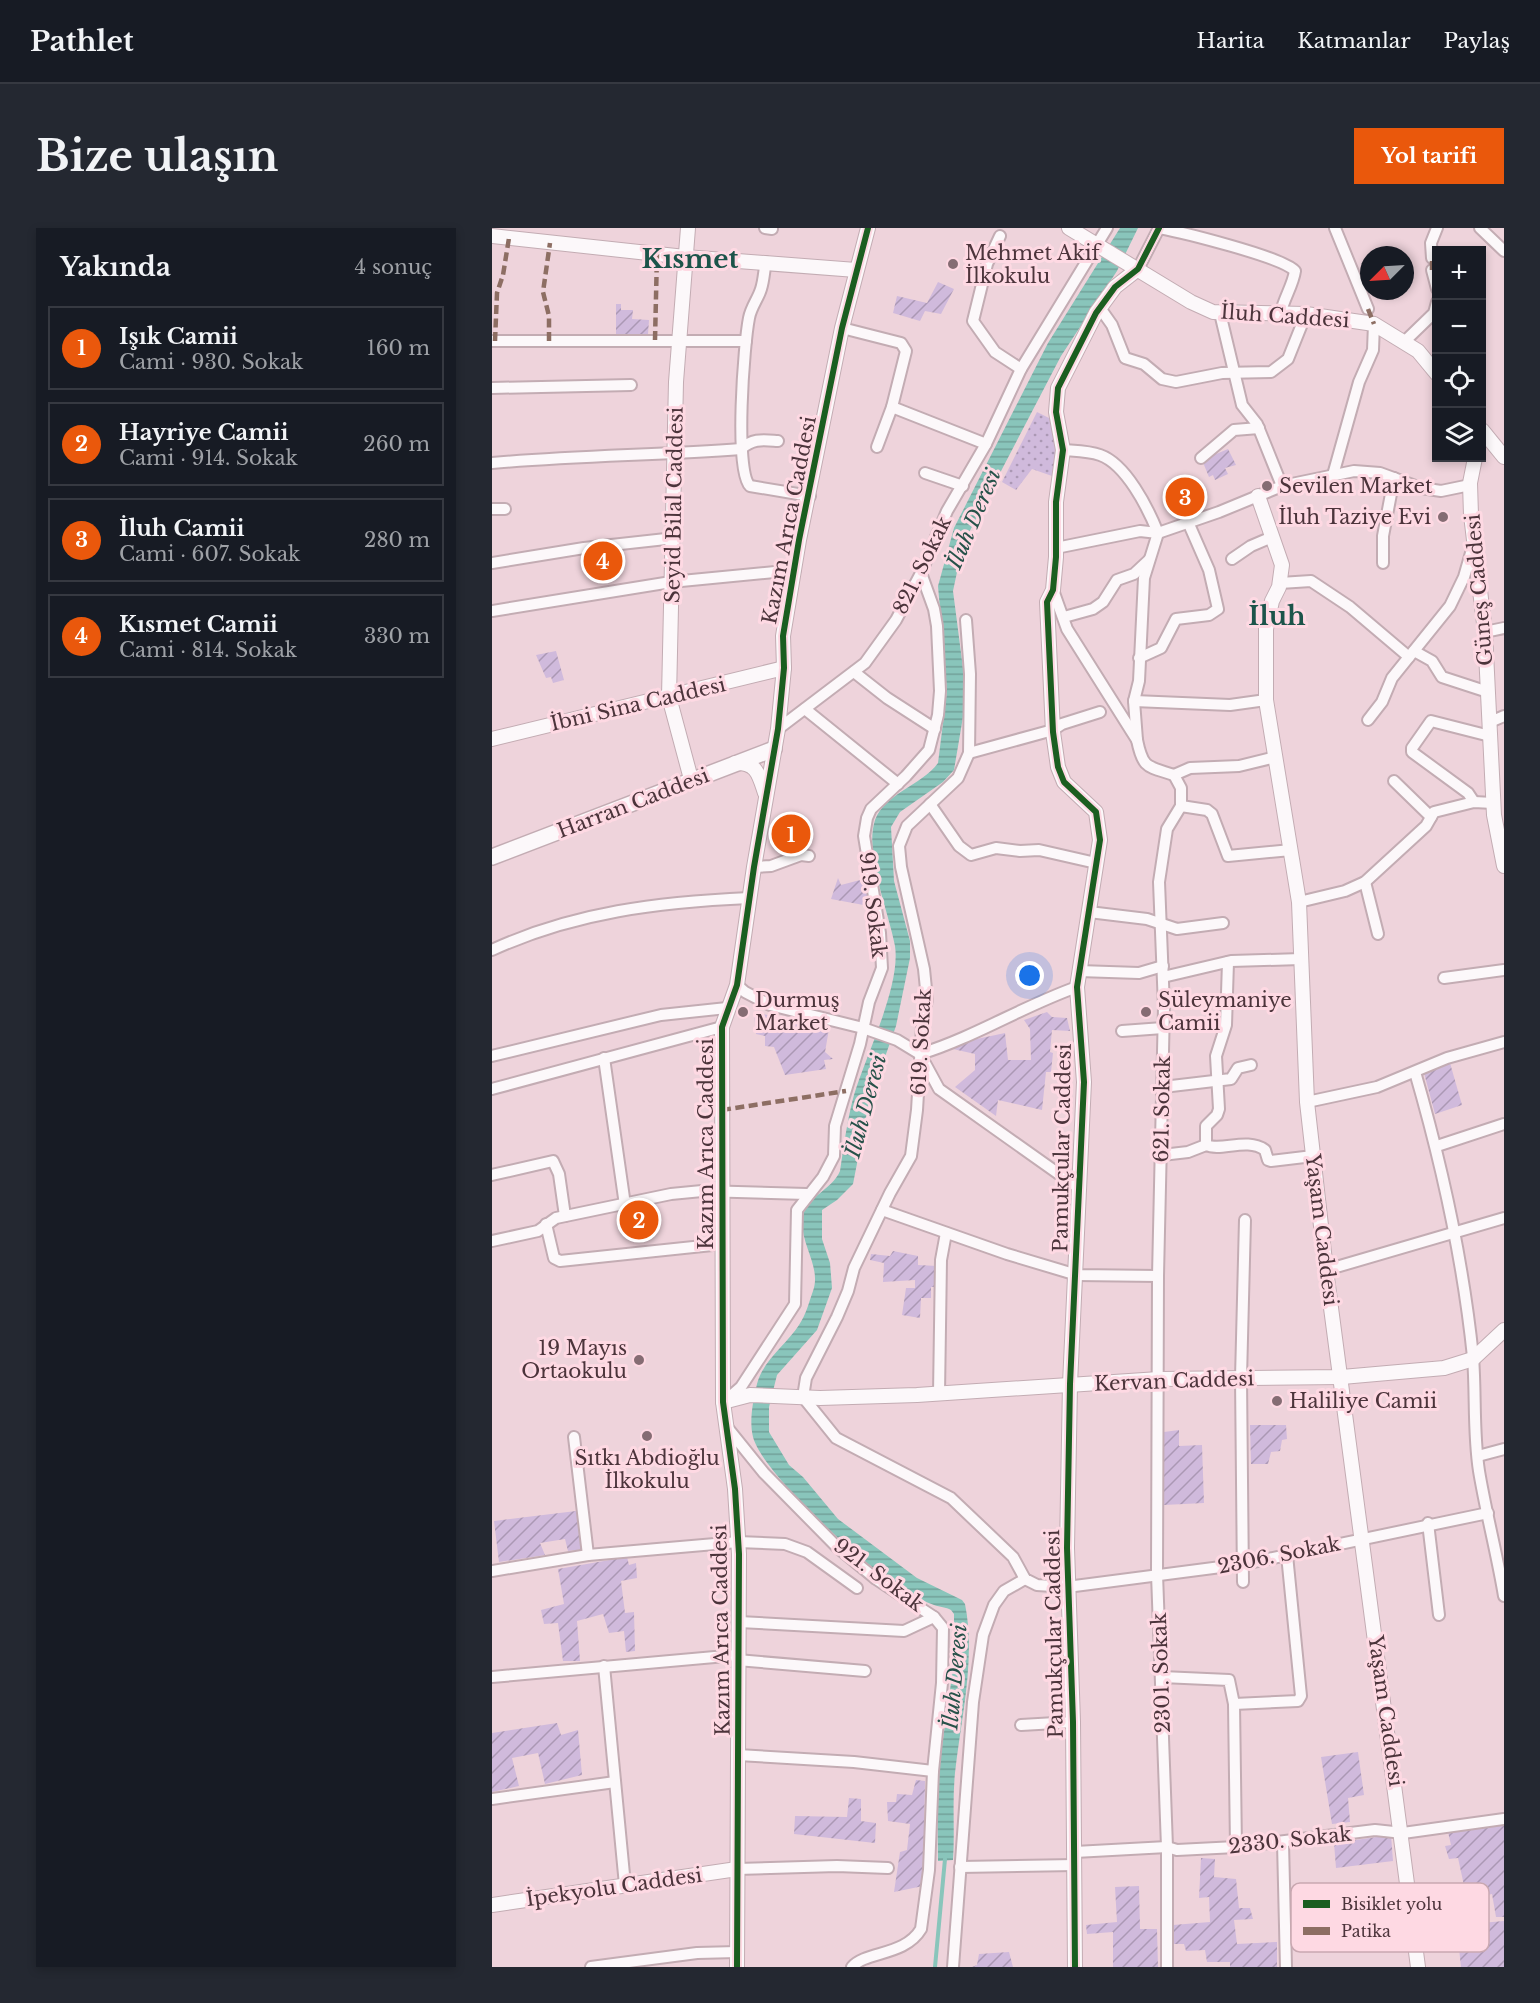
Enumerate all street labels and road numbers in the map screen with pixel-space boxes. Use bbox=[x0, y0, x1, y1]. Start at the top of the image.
street label: İluh Caddesi bbox=[1220, 299, 1351, 332]
street label: Seyid Bilal Caddesi bbox=[660, 406, 688, 603]
street label: Kazım Arıca Caddesi bbox=[757, 414, 821, 626]
street label: 821. Sokak bbox=[888, 511, 956, 618]
street label: Güneş Caddesi bbox=[1460, 513, 1498, 667]
street label: İbni Sina Caddesi bbox=[548, 671, 728, 736]
street label: Harran Caddesi bbox=[554, 763, 712, 843]
street label: 919. Sokak bbox=[855, 850, 892, 960]
street label: 619. Sokak bbox=[906, 987, 936, 1096]
street label: Kazım Arıca Caddesi bbox=[694, 1038, 718, 1250]
street label: Pamukçular Caddesi bbox=[1048, 1043, 1076, 1253]
street label: 621. Sokak bbox=[1149, 1055, 1175, 1163]
street label: Yaşam Caddesi bbox=[1301, 1152, 1343, 1307]
street label: Kervan Caddesi bbox=[1094, 1366, 1255, 1396]
street label: Kazım Arıca Caddesi bbox=[707, 1524, 735, 1736]
street label: Pamukçular Caddesi bbox=[1040, 1529, 1068, 1739]
street label: 2306. Sokak bbox=[1216, 1531, 1343, 1579]
street label: 921. Sokak bbox=[829, 1533, 929, 1617]
street label: 2301. Sokak bbox=[1147, 1612, 1175, 1734]
street label: Yaşam Caddesi bbox=[1363, 1633, 1409, 1788]
street label: 2330. Sokak bbox=[1227, 1822, 1353, 1858]
street label: İpekyolu Caddesi bbox=[524, 1862, 704, 1911]

